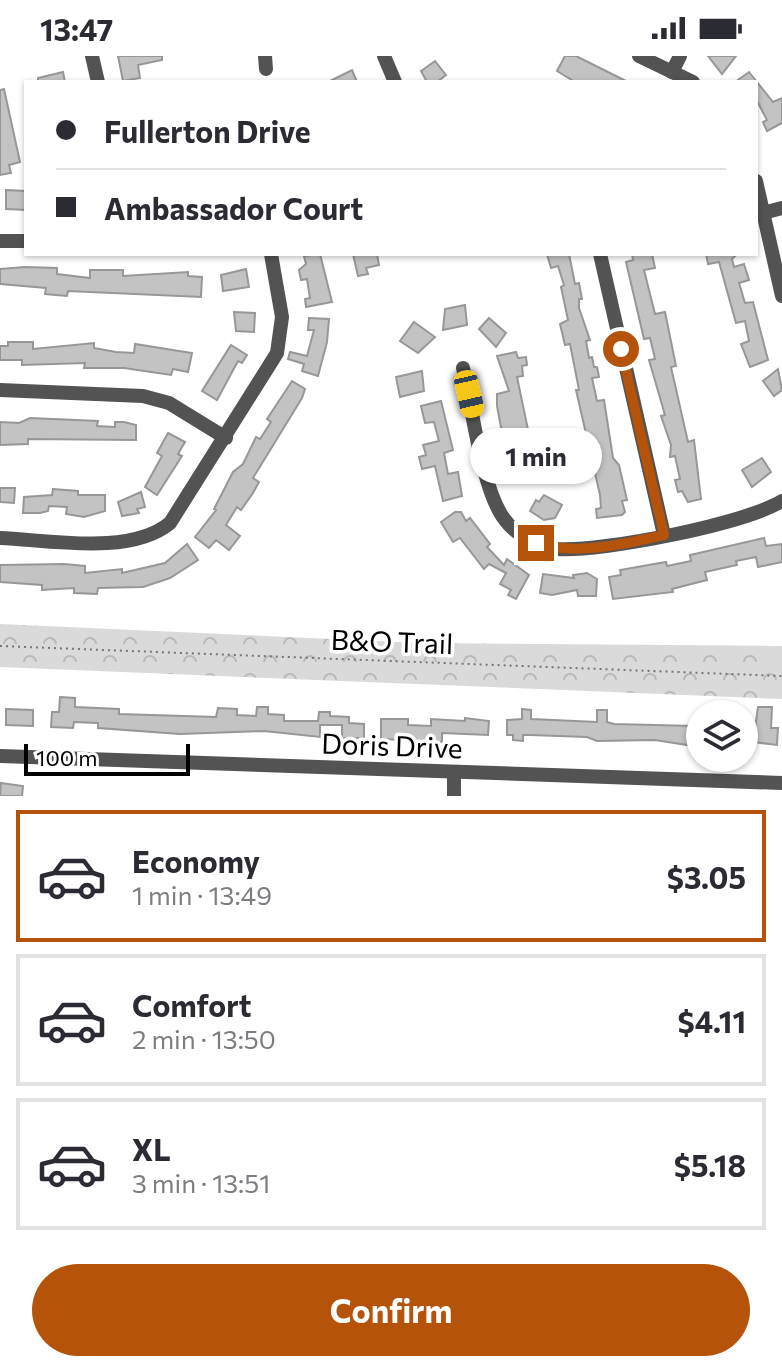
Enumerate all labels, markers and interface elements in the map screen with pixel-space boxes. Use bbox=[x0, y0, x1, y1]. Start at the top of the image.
text: 13:47 bbox=[40, 10, 113, 47]
text: Fullerton Drive bbox=[104, 112, 310, 149]
text: Ambassador Court bbox=[104, 189, 363, 226]
route start bbox=[603, 331, 639, 367]
car bbox=[452, 368, 486, 420]
callout: 1 min bbox=[470, 427, 602, 483]
text: 1 min bbox=[505, 440, 567, 471]
route end bbox=[518, 525, 554, 561]
street label: B&O Trail bbox=[330, 622, 454, 660]
map controls bbox=[686, 700, 758, 772]
button: layers bbox=[686, 700, 758, 772]
street label: Doris Drive bbox=[321, 726, 463, 764]
scale bar bbox=[24, 740, 190, 776]
text: 100 m bbox=[36, 744, 98, 771]
icon: car bbox=[36, 840, 108, 912]
text: Economy bbox=[132, 842, 260, 879]
text: $3.05 bbox=[667, 858, 746, 895]
text: 1 min · 13:49 bbox=[132, 879, 272, 910]
icon: car bbox=[36, 984, 108, 1056]
text: Comfort bbox=[132, 986, 251, 1023]
text: $4.11 bbox=[678, 1002, 746, 1039]
text: 2 min · 13:50 bbox=[132, 1023, 276, 1054]
icon: car bbox=[36, 1128, 108, 1200]
text: XL bbox=[132, 1130, 171, 1167]
text: $5.18 bbox=[674, 1146, 746, 1183]
text: 3 min · 13:51 bbox=[132, 1167, 270, 1198]
button: Confirm bbox=[32, 1264, 750, 1356]

